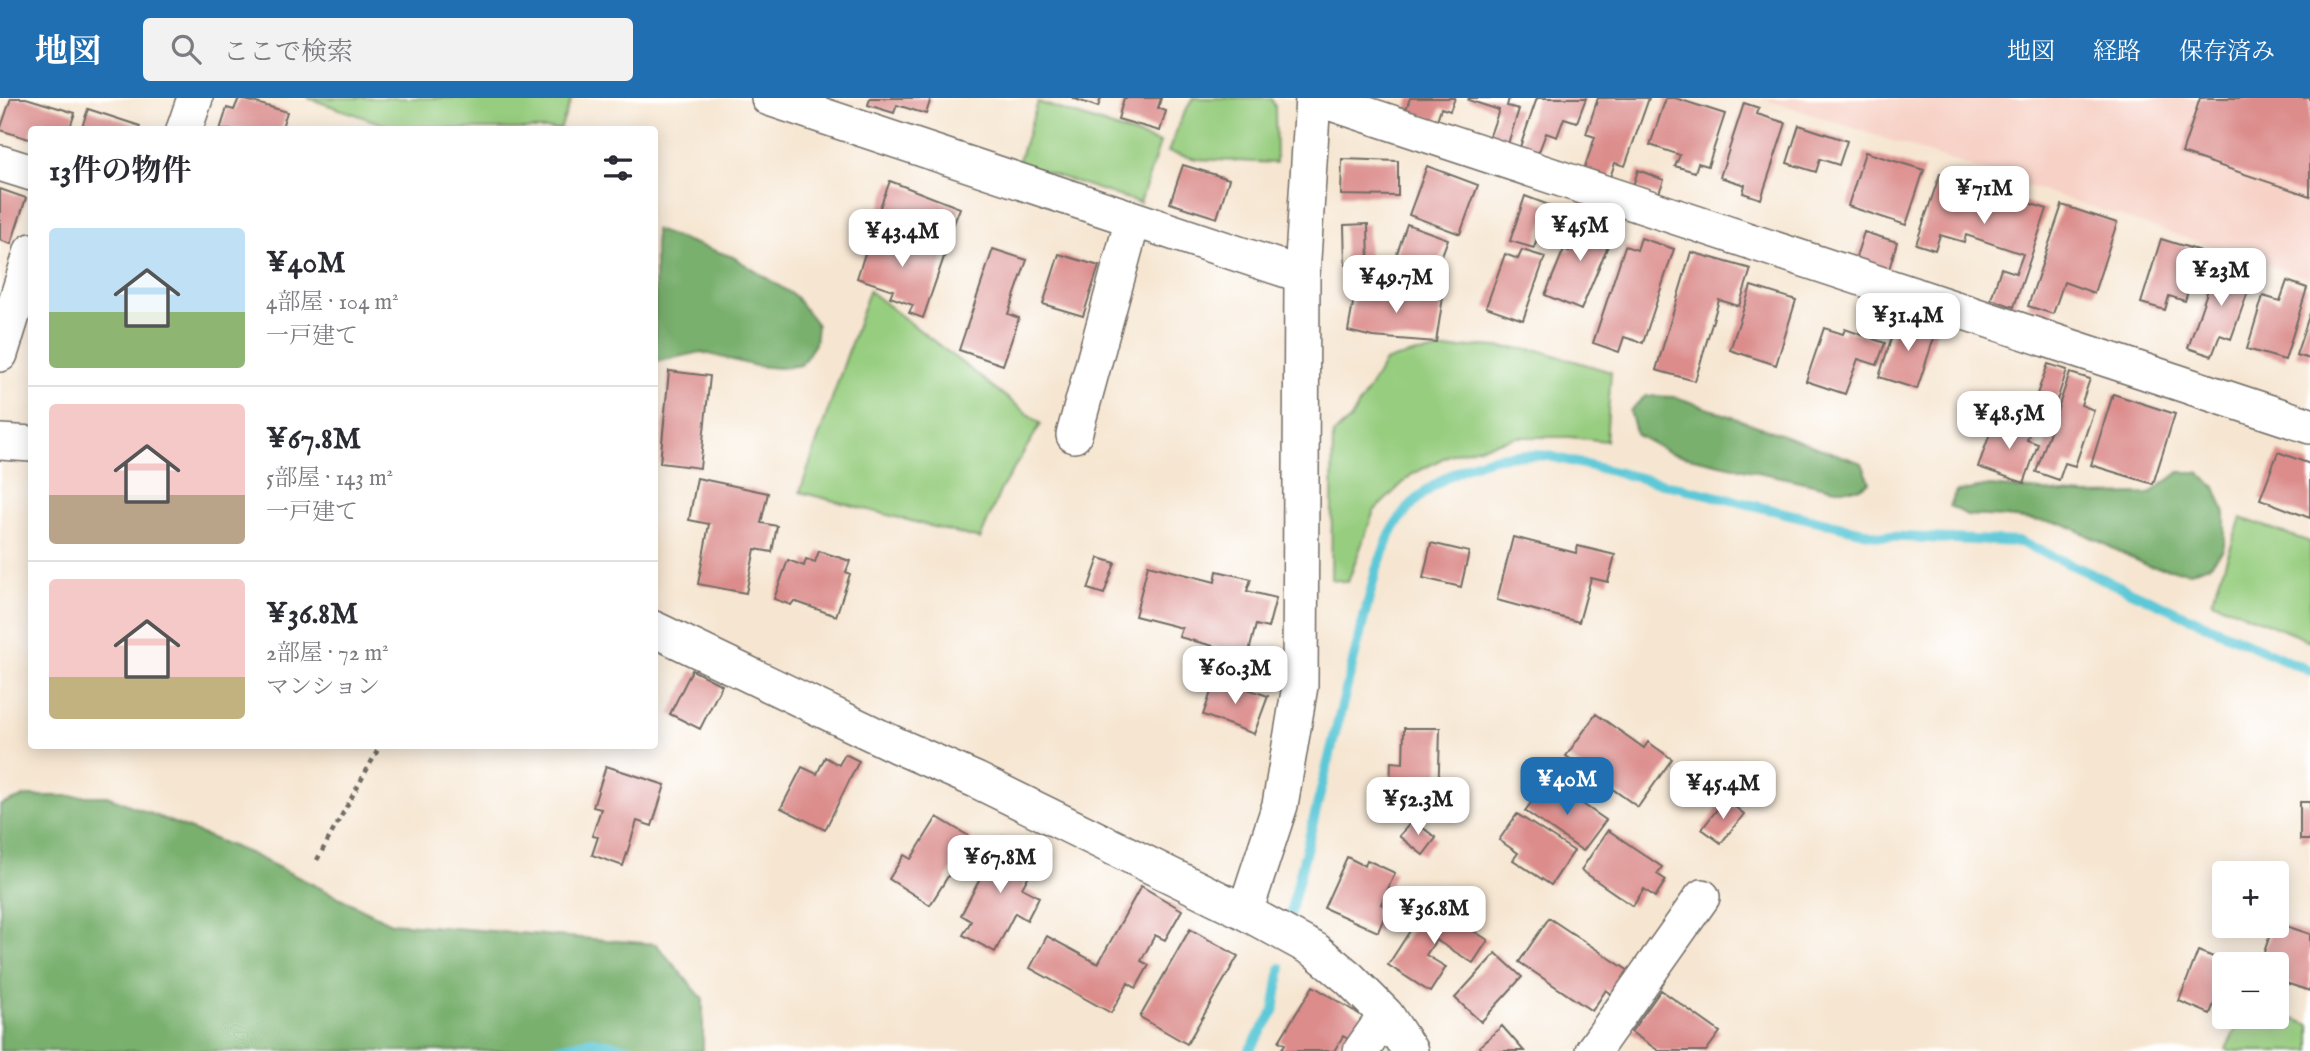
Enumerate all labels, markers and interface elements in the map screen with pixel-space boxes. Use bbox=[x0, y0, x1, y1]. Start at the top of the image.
search box bbox=[143, 18, 633, 81]
icon: search bbox=[167, 30, 205, 68]
text: 地図 bbox=[35, 32, 101, 74]
text: ここで検索 bbox=[223, 36, 353, 69]
text: 地図 bbox=[2007, 37, 2055, 68]
text: 経路 bbox=[2093, 37, 2141, 68]
text: 保存済み bbox=[2179, 37, 2275, 68]
icon: filters bbox=[599, 149, 637, 187]
text: 13件の物件 bbox=[49, 153, 191, 191]
pin: ¥71M bbox=[1943, 166, 2025, 226]
text: ¥71M bbox=[1955, 174, 2013, 203]
pin: ¥45M bbox=[1539, 204, 1621, 263]
pin: ¥43.4M bbox=[845, 209, 959, 269]
text: ¥45M bbox=[1551, 211, 1609, 240]
text: ¥43.4M bbox=[865, 217, 939, 246]
text: ¥40M bbox=[266, 245, 346, 283]
pin: ¥23M bbox=[2180, 248, 2262, 308]
icon: home bbox=[105, 256, 189, 340]
pin: ¥49.7M bbox=[1339, 256, 1453, 315]
text: ¥23M bbox=[2192, 256, 2250, 285]
text: ¥49.7M bbox=[1359, 263, 1433, 292]
text: 4部屋 · 104 m² bbox=[266, 288, 399, 317]
pin: ¥31.4M bbox=[1851, 294, 1965, 353]
text: ¥31.4M bbox=[1872, 301, 1944, 330]
text: 一戸建て bbox=[266, 322, 358, 351]
pin: ¥48.5M bbox=[1952, 392, 2066, 451]
text: ¥48.5M bbox=[1973, 399, 2045, 428]
text: ¥67.8M bbox=[266, 421, 361, 459]
icon: home bbox=[105, 432, 189, 516]
text: 5部屋 · 143 m² bbox=[266, 464, 393, 493]
text: 一戸建て bbox=[266, 498, 358, 527]
text: ¥36.8M bbox=[266, 596, 358, 634]
icon: home bbox=[105, 607, 189, 691]
text: 2部屋 · 72 m² bbox=[266, 639, 389, 668]
pin: ¥60.3M bbox=[1178, 646, 1292, 706]
text: ¥60.3M bbox=[1199, 654, 1271, 683]
text: マンション bbox=[266, 673, 380, 702]
pin: ¥40M bbox=[1526, 758, 1608, 817]
pin: ¥45.4M bbox=[1666, 762, 1780, 821]
text: ¥40M bbox=[1537, 765, 1597, 794]
text: ¥45.4M bbox=[1686, 769, 1760, 798]
pin: ¥52.3M bbox=[1361, 778, 1475, 837]
text: ¥52.3M bbox=[1383, 785, 1453, 814]
pin: ¥67.8M bbox=[943, 836, 1057, 895]
text: ¥67.8M bbox=[964, 843, 1036, 872]
map controls bbox=[2212, 861, 2289, 1029]
button: + bbox=[2212, 861, 2289, 938]
pin: ¥36.8M bbox=[1377, 886, 1491, 946]
text: ¥36.8M bbox=[1399, 894, 1469, 923]
button: − bbox=[2212, 952, 2289, 1029]

